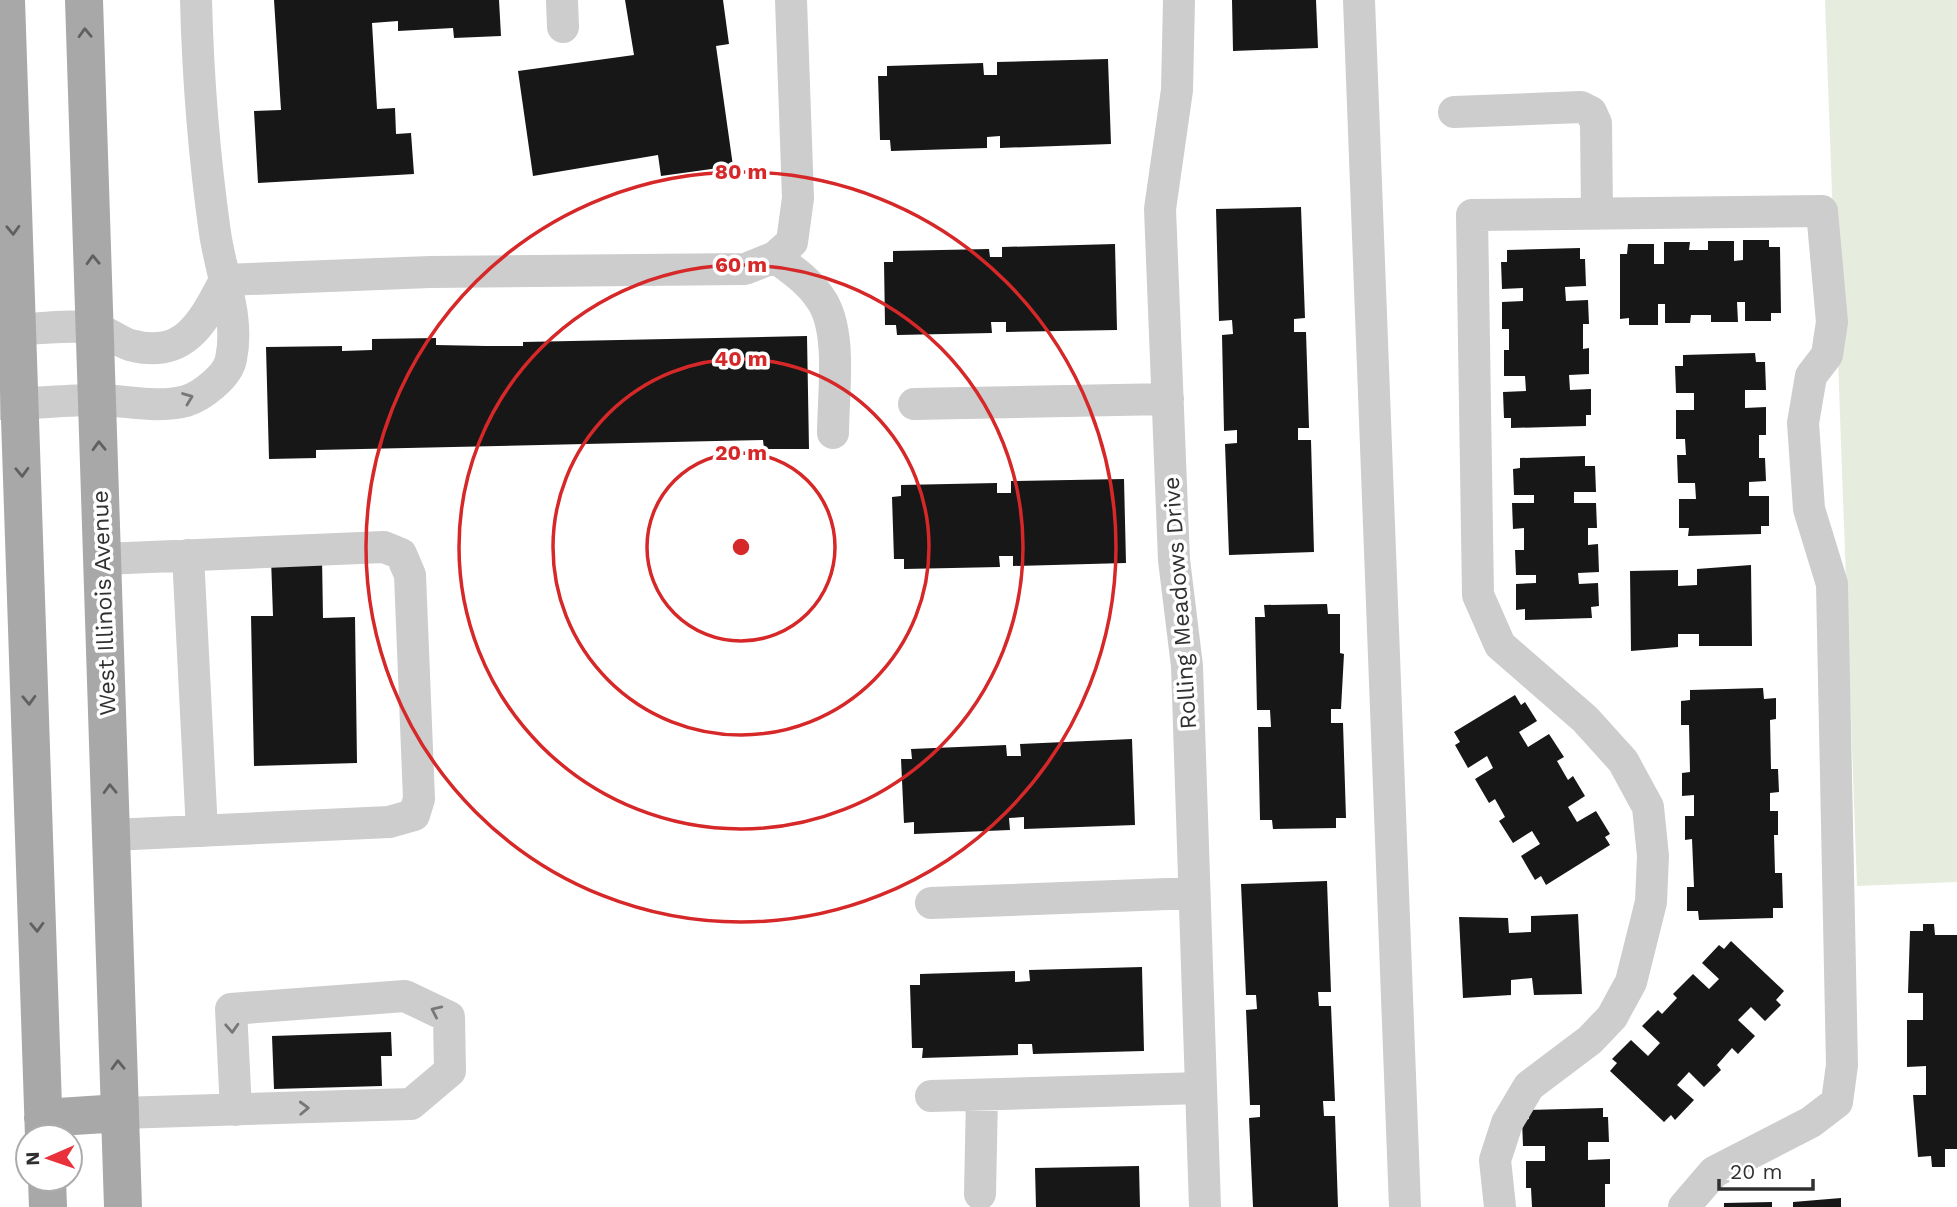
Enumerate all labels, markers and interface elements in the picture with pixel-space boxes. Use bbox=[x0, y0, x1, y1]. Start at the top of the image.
one-way arrow bbox=[78, 27, 93, 38]
text: 80 m bbox=[715, 159, 767, 184]
one-way arrow bbox=[6, 224, 21, 235]
text: 60 m bbox=[715, 252, 767, 277]
one-way arrow bbox=[85, 254, 100, 265]
text: 40 m bbox=[715, 346, 767, 371]
one-way arrow bbox=[181, 392, 193, 406]
text: 20 m bbox=[715, 440, 767, 465]
one-way arrow bbox=[91, 441, 106, 452]
one-way arrow bbox=[14, 467, 29, 478]
street label: Rolling Meadows Drive bbox=[1158, 476, 1202, 730]
street label: West Illinois Avenue bbox=[87, 490, 121, 716]
centre of rings bbox=[729, 535, 753, 559]
one-way arrow bbox=[22, 694, 37, 705]
one-way arrow bbox=[103, 783, 118, 794]
one-way arrow bbox=[29, 922, 45, 933]
one-way arrow bbox=[431, 1005, 443, 1019]
one-way arrow bbox=[225, 1023, 240, 1034]
one-way arrow bbox=[111, 1060, 126, 1071]
one-way arrow bbox=[299, 1100, 310, 1115]
north arrow bbox=[14, 1123, 84, 1193]
scale bar bbox=[1719, 1148, 1814, 1192]
text: N bbox=[21, 1151, 44, 1166]
text: 20 m bbox=[1730, 1159, 1782, 1184]

